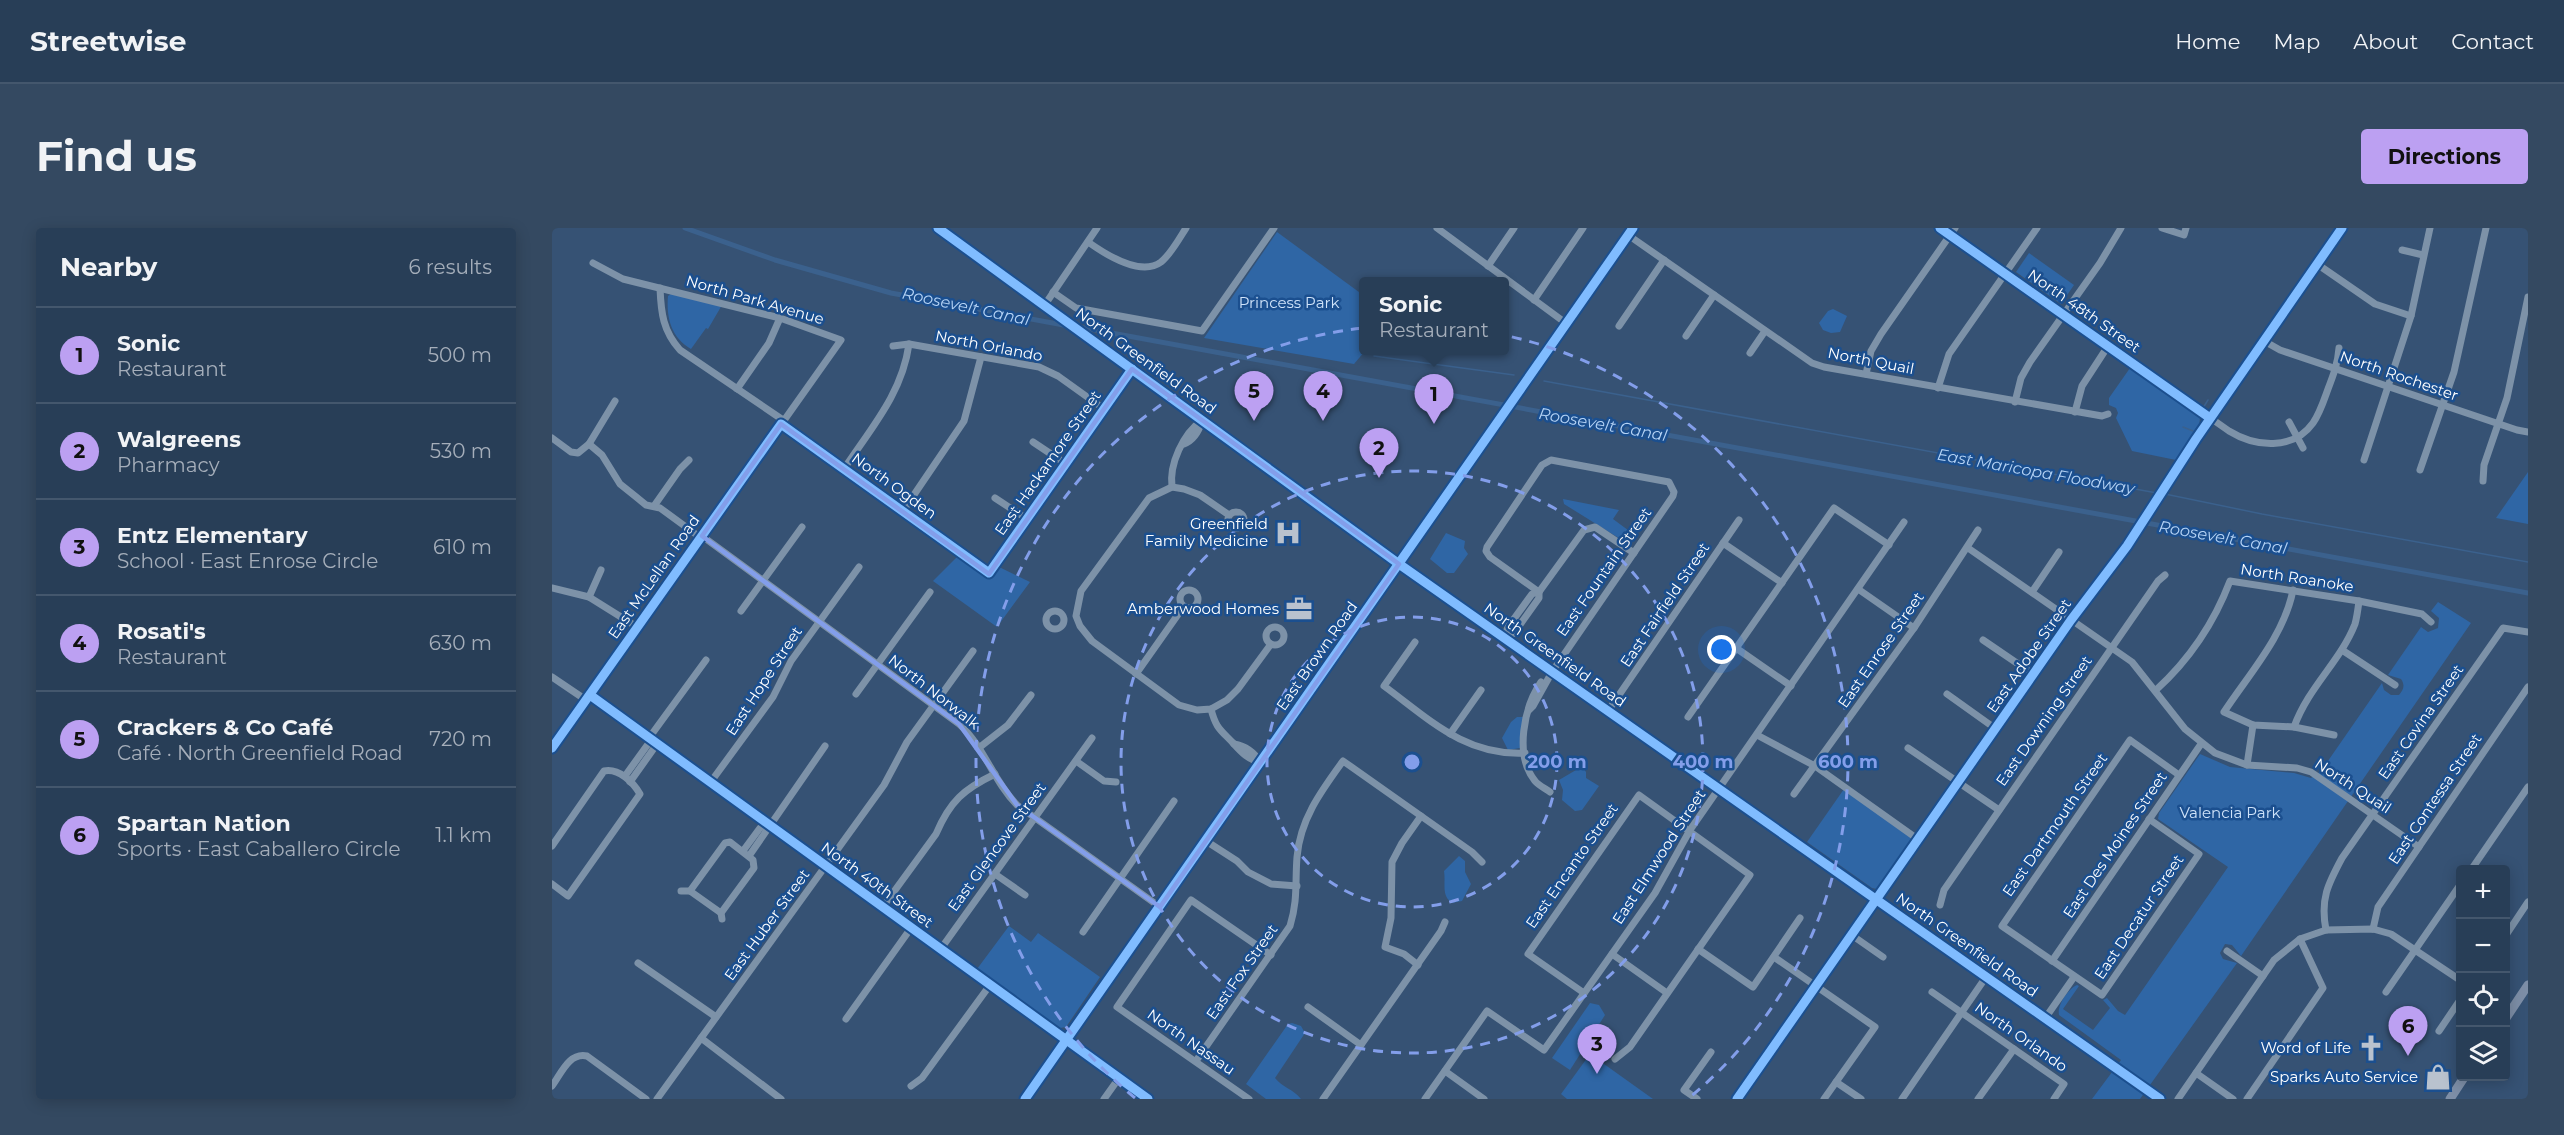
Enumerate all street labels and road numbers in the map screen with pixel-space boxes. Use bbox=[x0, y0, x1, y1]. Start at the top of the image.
street label: North 48th Street bbox=[2024, 265, 2144, 357]
street label: North Park Avenue bbox=[684, 271, 826, 328]
street label: North Greenfield Road bbox=[1072, 303, 1220, 418]
street label: North Orlando bbox=[934, 326, 1044, 365]
street label: North Quail bbox=[1826, 343, 1916, 378]
street label: North Rochester bbox=[2337, 346, 2461, 405]
street label: East Hackamore Street bbox=[990, 387, 1105, 539]
street label: North Ogden bbox=[848, 448, 940, 523]
street label: East Fountain Street bbox=[1552, 504, 1655, 640]
street label: East McLellan Road bbox=[604, 511, 703, 642]
street label: East Fairfield Street bbox=[1616, 539, 1713, 671]
street label: North Roanoke bbox=[2239, 559, 2355, 596]
street label: East Enrose Street bbox=[1833, 588, 1928, 711]
street label: East Adobe Street bbox=[1982, 595, 2075, 716]
street label: East Brown Road bbox=[1272, 597, 1361, 714]
street label: North Greenfield Road bbox=[1481, 598, 1630, 711]
street label: East Hope Street bbox=[721, 623, 806, 739]
street label: North Norwalk bbox=[885, 650, 984, 733]
street label: East Downing Street bbox=[1991, 652, 2096, 790]
street label: East Covina Street bbox=[2374, 661, 2467, 783]
street label: East Contessa Street bbox=[2384, 730, 2485, 868]
street label: East Dartmouth Street bbox=[1998, 749, 2111, 900]
street label: North Quail bbox=[2311, 754, 2395, 817]
street label: East Des Moines Street bbox=[2059, 768, 2171, 921]
street label: East Glencove Street bbox=[943, 779, 1050, 915]
street label: East Elmwood Street bbox=[1608, 786, 1709, 928]
street label: East Encanto Street bbox=[1521, 800, 1622, 932]
street label: North 40th Street bbox=[818, 838, 937, 932]
street label: East Decatur Street bbox=[2090, 851, 2187, 983]
street label: East Huber Street bbox=[720, 865, 813, 984]
street label: North Greenfield Road bbox=[1893, 888, 2042, 1001]
street label: East Fox Street bbox=[1202, 920, 1281, 1023]
street label: North Orlando bbox=[1971, 998, 2071, 1076]
street label: North Nassau bbox=[1144, 1004, 1239, 1079]

